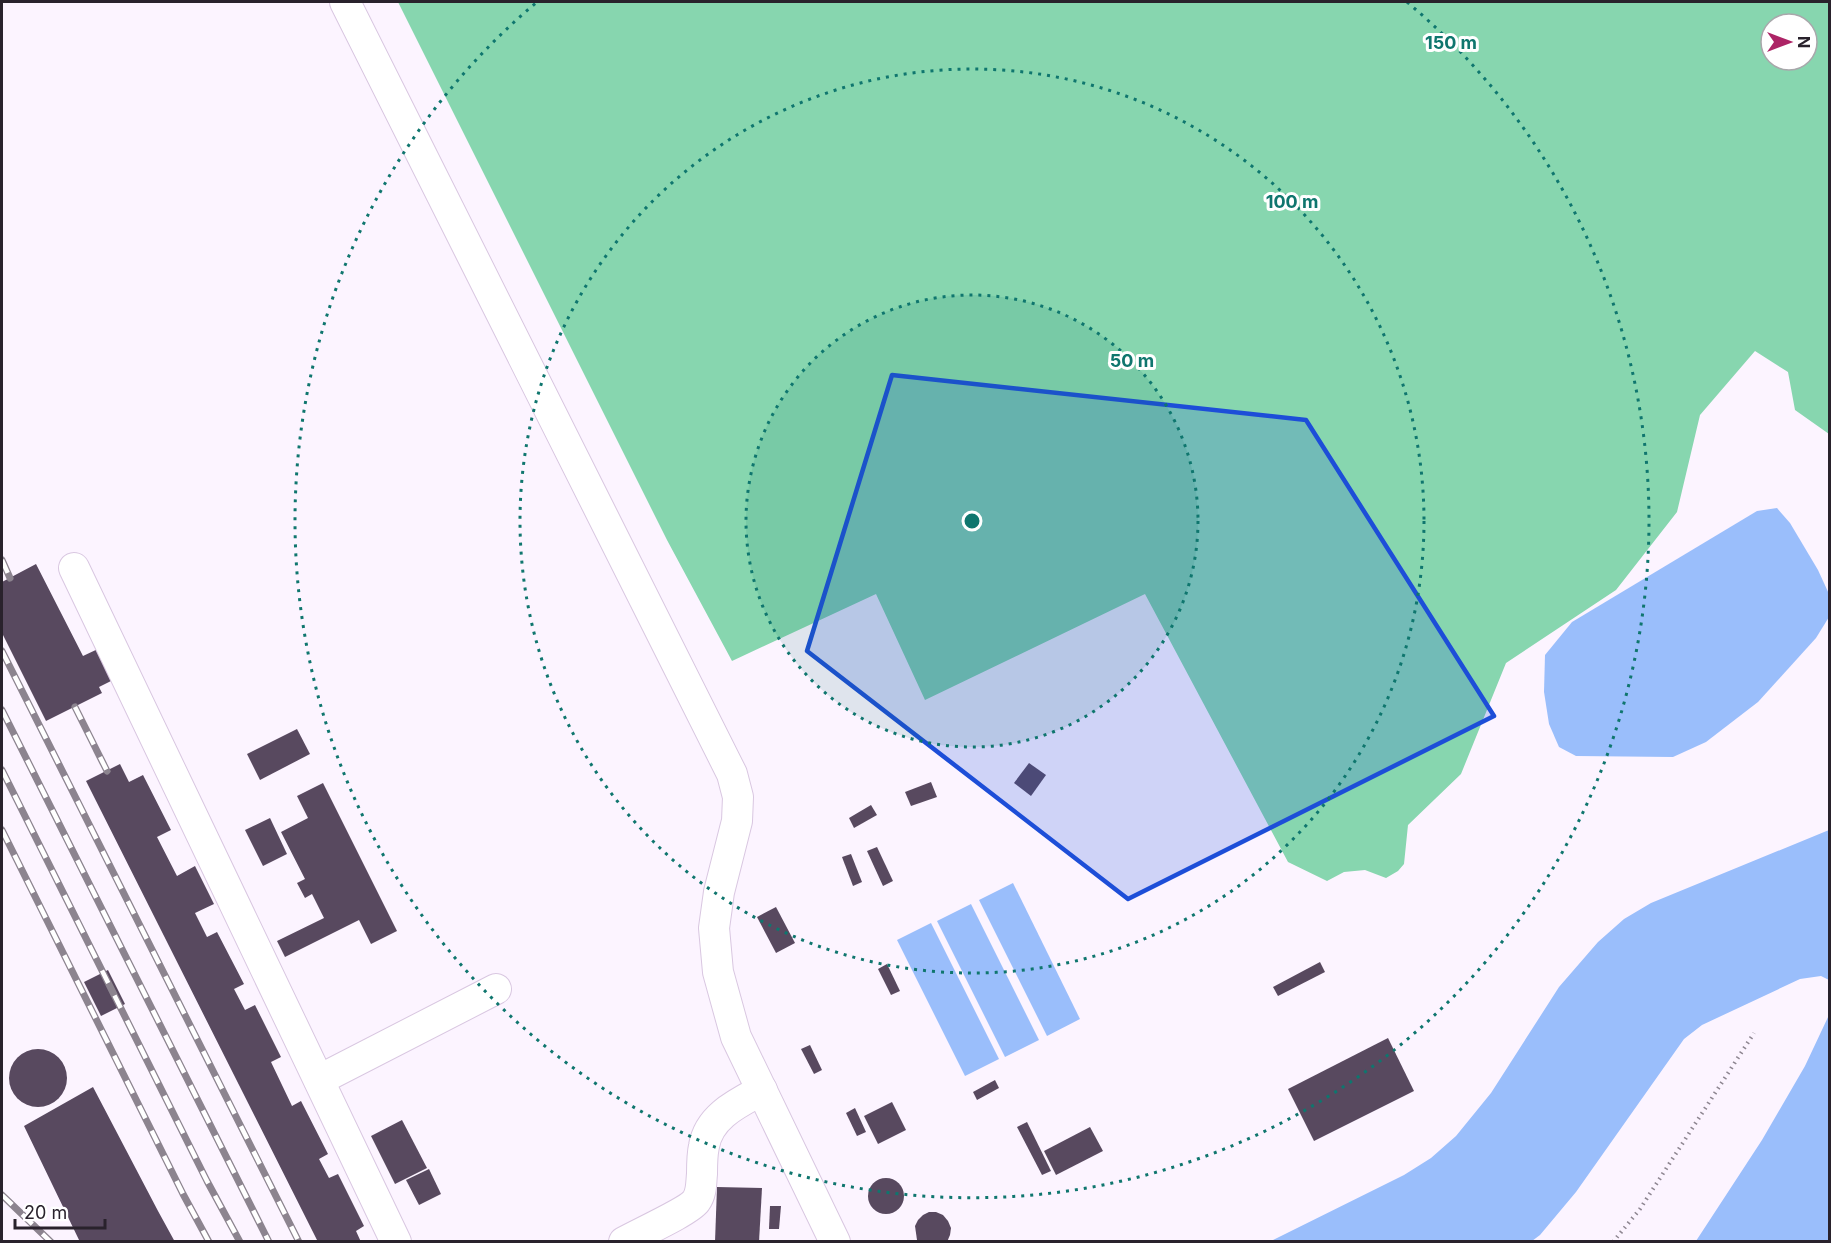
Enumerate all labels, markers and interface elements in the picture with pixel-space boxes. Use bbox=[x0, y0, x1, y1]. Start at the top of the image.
north arrow bbox=[1759, 12, 1819, 72]
text: 150 m bbox=[1425, 32, 1477, 53]
text: N bbox=[1794, 36, 1814, 48]
text: 100 m bbox=[1266, 191, 1318, 212]
text: 50 m bbox=[1110, 350, 1154, 371]
centre of rings bbox=[962, 511, 982, 531]
scale bar bbox=[15, 1192, 105, 1230]
text: 20 m bbox=[24, 1202, 67, 1223]

